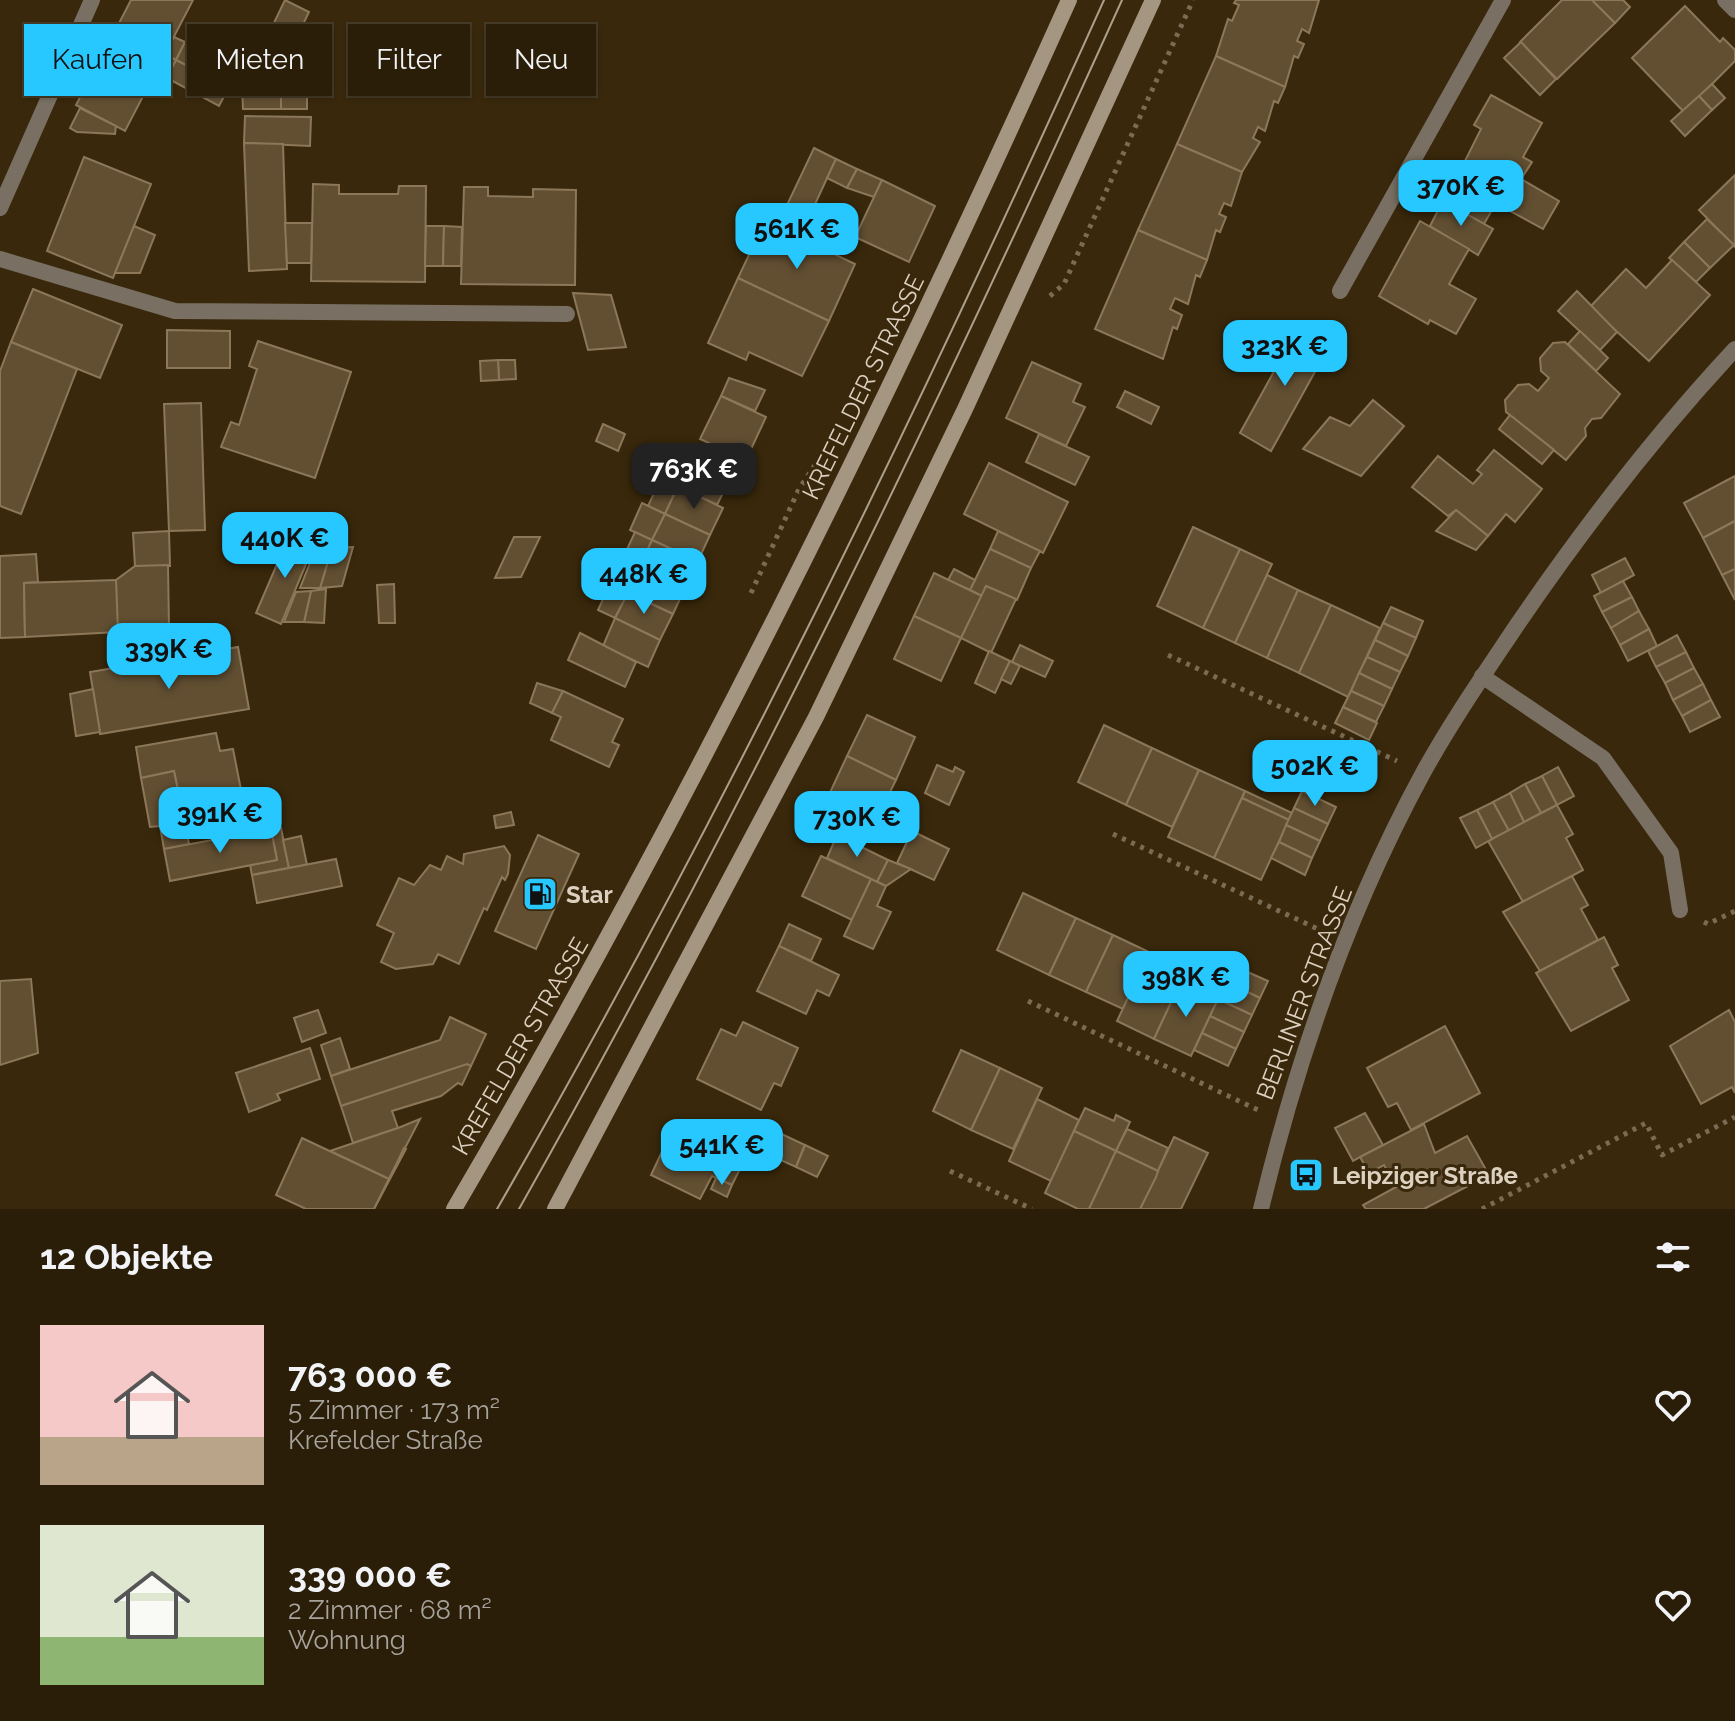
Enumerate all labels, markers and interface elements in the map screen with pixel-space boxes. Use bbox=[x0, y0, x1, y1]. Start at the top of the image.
chip: Kaufen bbox=[24, 24, 171, 96]
chip: Mieten bbox=[187, 24, 332, 96]
chip: Filter bbox=[348, 24, 470, 96]
chip: Neu bbox=[486, 24, 596, 96]
pin: 370K € bbox=[1396, 160, 1526, 228]
text: 370K € bbox=[1416, 171, 1506, 201]
pin: 561K € bbox=[732, 203, 862, 271]
text: 561K € bbox=[753, 214, 841, 244]
street label: KREFELDER STRASSE bbox=[796, 270, 930, 504]
pin: 323K € bbox=[1220, 320, 1350, 388]
text: 323K € bbox=[1241, 331, 1329, 361]
pin: 763K € bbox=[629, 443, 759, 511]
text: 763K € bbox=[650, 454, 738, 484]
pin: 440K € bbox=[220, 512, 350, 580]
text: 440K € bbox=[240, 523, 330, 553]
pin: 448K € bbox=[579, 548, 709, 616]
text: 448K € bbox=[599, 559, 689, 589]
pin: 339K € bbox=[104, 623, 234, 691]
text: 339K € bbox=[125, 634, 213, 664]
pin: 502K € bbox=[1250, 740, 1380, 808]
text: 502K € bbox=[1270, 751, 1360, 781]
pin: 391K € bbox=[155, 787, 285, 855]
pin: 730K € bbox=[792, 791, 922, 859]
text: 391K € bbox=[177, 798, 263, 828]
text: 730K € bbox=[812, 802, 902, 832]
fuel station icon: Star bbox=[521, 875, 559, 913]
place label: Star bbox=[566, 880, 613, 909]
street label: BERLINER STRASSE bbox=[1250, 882, 1358, 1104]
street label: KREFELDER STRASSE bbox=[446, 932, 594, 1160]
pin: 398K € bbox=[1121, 951, 1251, 1019]
text: 398K € bbox=[1141, 962, 1231, 992]
pin: 541K € bbox=[657, 1119, 787, 1187]
text: 541K € bbox=[679, 1130, 765, 1160]
bus stop icon: Leipziger Straße bbox=[1287, 1156, 1325, 1194]
place label: Leipziger Straße bbox=[1332, 1161, 1518, 1190]
icon: filters bbox=[1651, 1235, 1695, 1279]
text: 12 Objekte bbox=[40, 1237, 213, 1277]
text: 763 000 € bbox=[288, 1355, 453, 1395]
icon: home bbox=[104, 1357, 200, 1453]
icon: heart bbox=[1651, 1383, 1695, 1427]
text: 5 Zimmer · 173 m² bbox=[288, 1395, 500, 1425]
text: Krefelder Straße bbox=[288, 1425, 483, 1455]
text: 339 000 € bbox=[288, 1555, 452, 1595]
icon: home bbox=[104, 1557, 200, 1653]
icon: heart bbox=[1651, 1583, 1695, 1627]
text: 2 Zimmer · 68 m² bbox=[288, 1595, 492, 1625]
text: Wohnung bbox=[288, 1625, 406, 1655]

